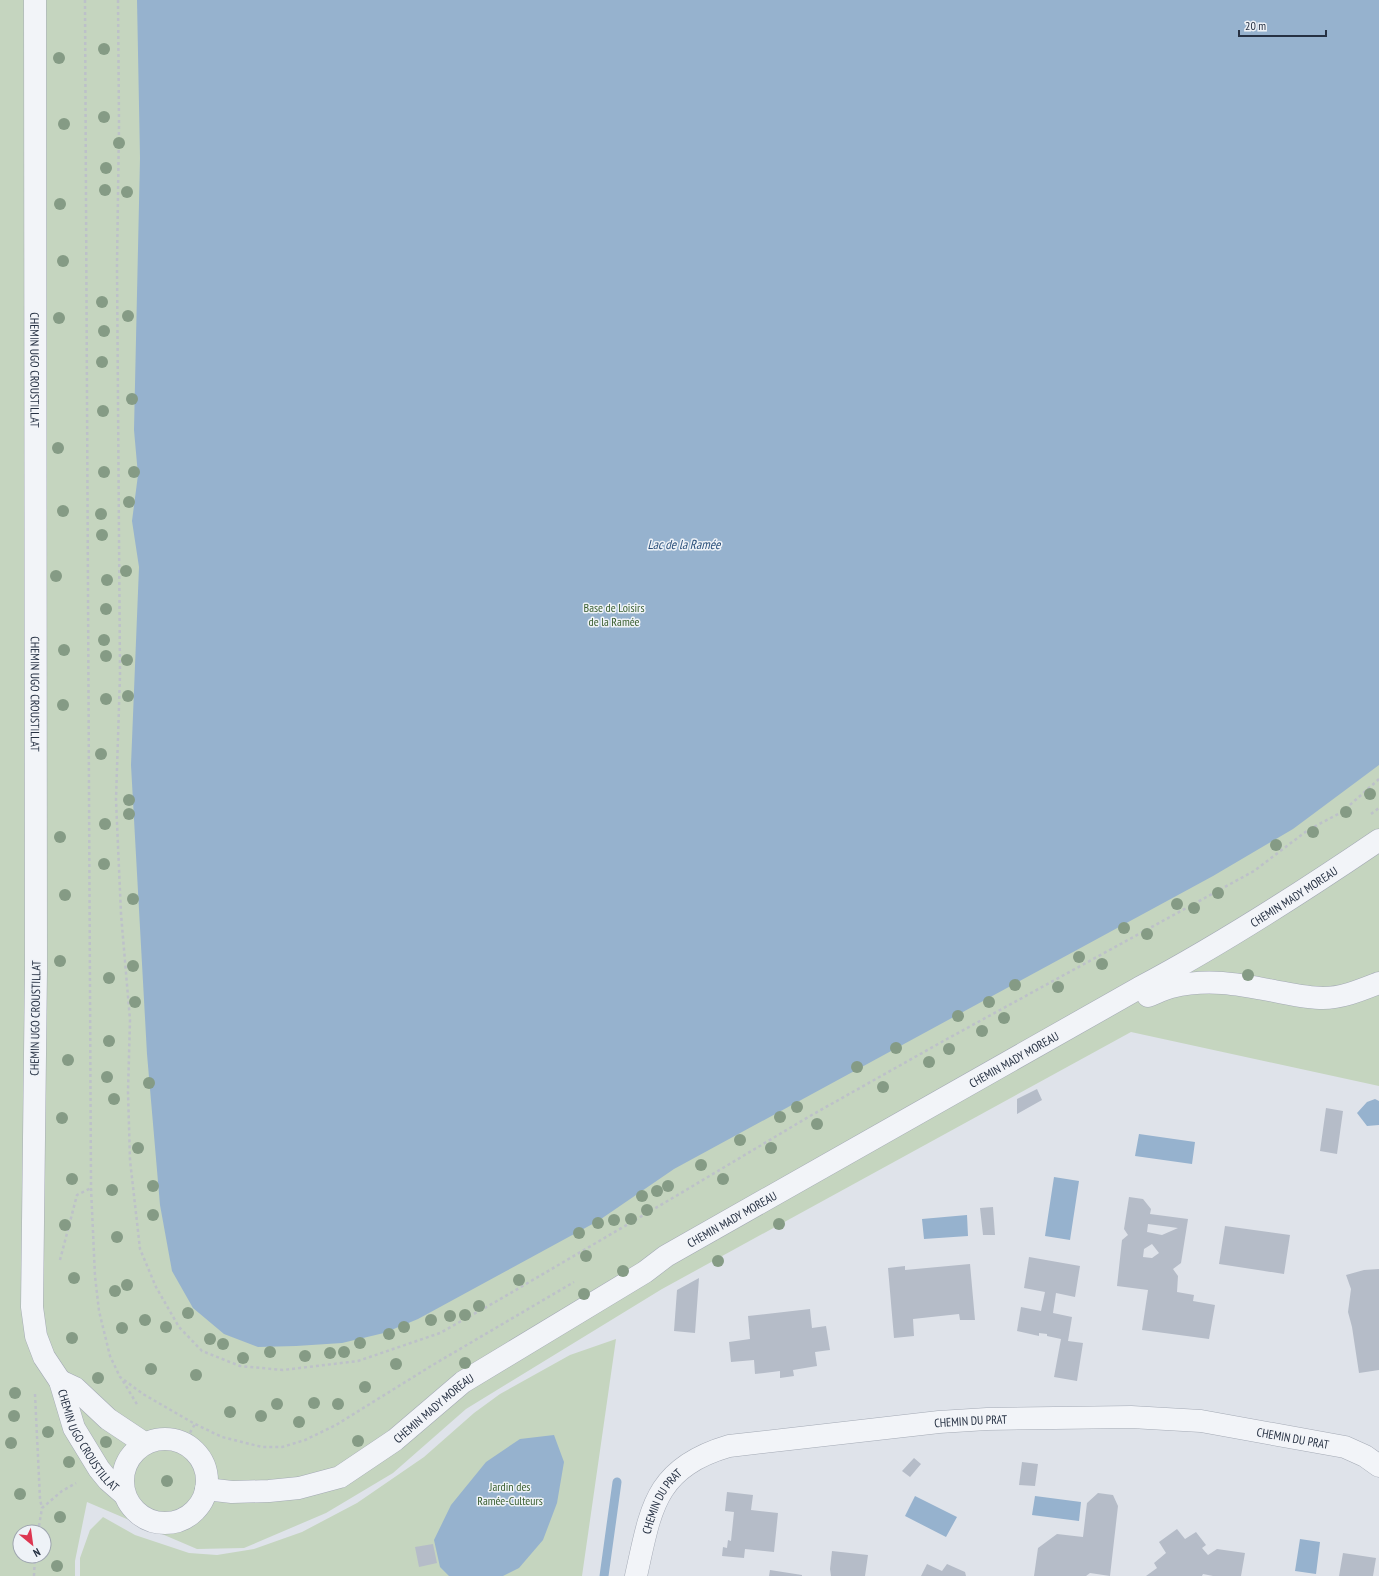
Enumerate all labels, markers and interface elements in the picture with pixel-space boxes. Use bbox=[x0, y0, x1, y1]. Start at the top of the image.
scale bar bbox=[1239, 12, 1326, 38]
text: 20 m bbox=[1245, 18, 1266, 33]
street label: CHEMIN UGO CROUSTILLAT bbox=[28, 312, 43, 428]
water label: Lac de la Ramée bbox=[648, 536, 722, 553]
park label: Base de Loisirs de la Ramée bbox=[584, 600, 644, 629]
street label: CHEMIN UGO CROUSTILLAT bbox=[28, 636, 43, 752]
street label: CHEMIN MADY MOREAU bbox=[1247, 863, 1340, 930]
street label: CHEMIN UGO CROUSTILLAT bbox=[26, 960, 44, 1076]
street label: CHEMIN MADY MOREAU bbox=[966, 1028, 1061, 1090]
street label: CHEMIN MADY MOREAU bbox=[684, 1187, 779, 1250]
street label: CHEMIN MADY MOREAU bbox=[390, 1370, 476, 1446]
street label: CHEMIN UGO CROUSTILLAT bbox=[55, 1387, 123, 1495]
street label: CHEMIN DU PRAT bbox=[933, 1411, 1008, 1430]
street label: CHEMIN DU PRAT bbox=[1256, 1424, 1331, 1452]
street label: CHEMIN DU PRAT bbox=[638, 1464, 685, 1535]
park label: Jardin des Ramée-Culteurs bbox=[477, 1479, 543, 1508]
north arrow bbox=[12, 1524, 52, 1564]
text: N bbox=[31, 1545, 43, 1560]

